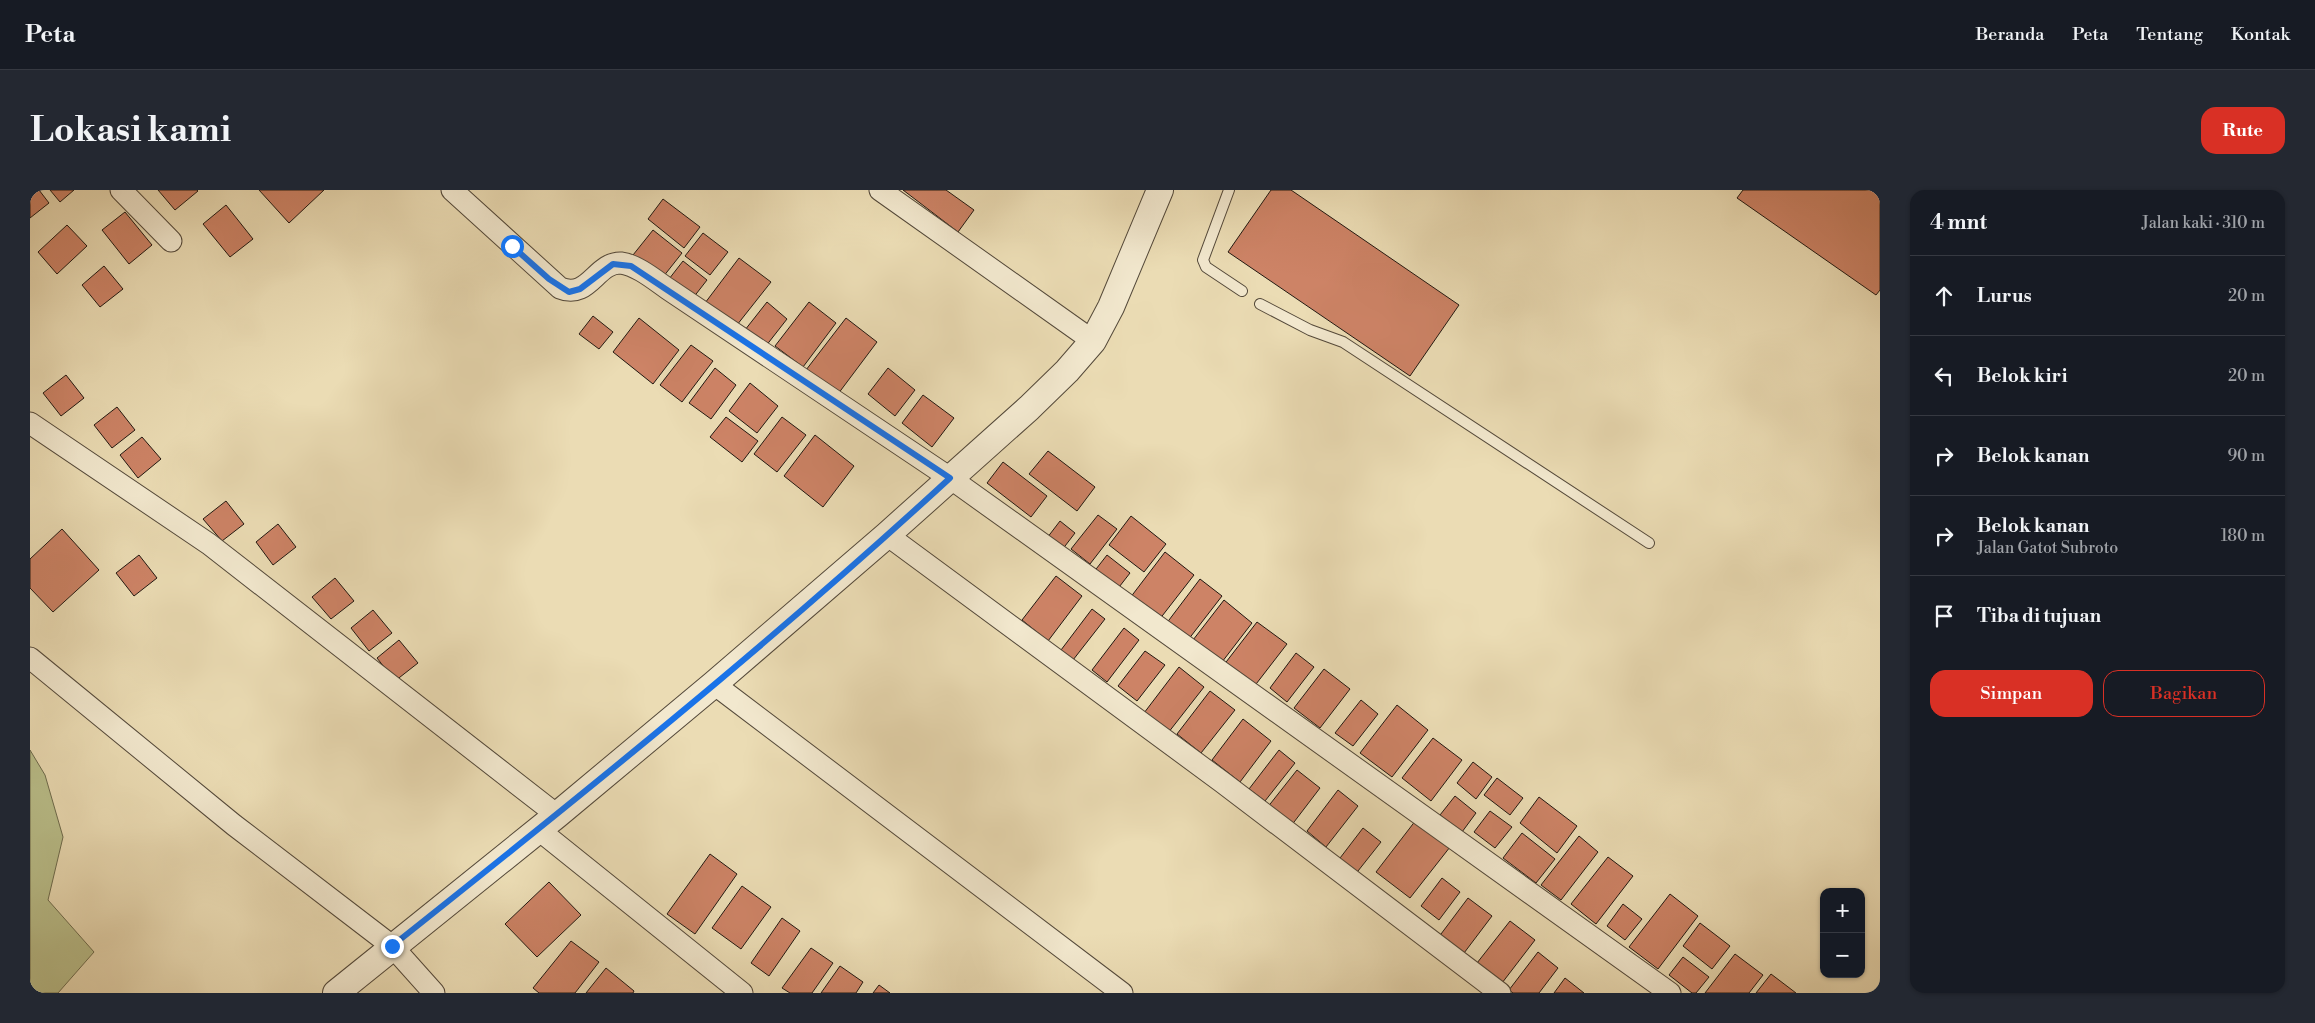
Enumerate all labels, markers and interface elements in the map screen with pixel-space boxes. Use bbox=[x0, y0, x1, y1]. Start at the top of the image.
text: Peta bbox=[25, 20, 75, 50]
text: Beranda bbox=[1976, 23, 2044, 46]
text: Peta bbox=[2072, 23, 2108, 46]
text: Tentang bbox=[2136, 23, 2203, 46]
text: Kontak bbox=[2231, 23, 2290, 46]
button: Rute bbox=[2201, 107, 2285, 154]
text: Lokasi kami bbox=[30, 109, 231, 152]
text: 4 mnt bbox=[1930, 210, 1987, 236]
text: Jalan kaki · 310 m bbox=[2142, 213, 2265, 233]
route start bbox=[501, 235, 524, 258]
icon: ahead bbox=[1930, 282, 1958, 310]
text: Lurus bbox=[1977, 284, 2032, 308]
text: 20 m bbox=[2228, 286, 2265, 306]
icon: left bbox=[1930, 362, 1958, 390]
text: Belok kiri bbox=[1977, 364, 2067, 388]
text: 20 m bbox=[2228, 366, 2265, 386]
icon: right bbox=[1930, 442, 1958, 470]
text: Belok kanan bbox=[1977, 444, 2090, 468]
text: 90 m bbox=[2227, 446, 2265, 466]
text: Belok kanan bbox=[1977, 514, 2090, 538]
icon: right bbox=[1930, 522, 1958, 550]
text: 180 m bbox=[2221, 526, 2265, 546]
text: Jalan Gatot Subroto bbox=[1977, 538, 2118, 558]
icon: arrive bbox=[1930, 602, 1958, 630]
text: Tiba di tujuan bbox=[1977, 604, 2101, 628]
button: Simpan bbox=[1930, 670, 2093, 717]
button: Bagikan bbox=[2103, 670, 2265, 717]
map controls bbox=[1820, 888, 1865, 978]
button: + bbox=[1820, 888, 1865, 933]
button: − bbox=[1820, 933, 1865, 978]
route end bbox=[381, 935, 404, 958]

